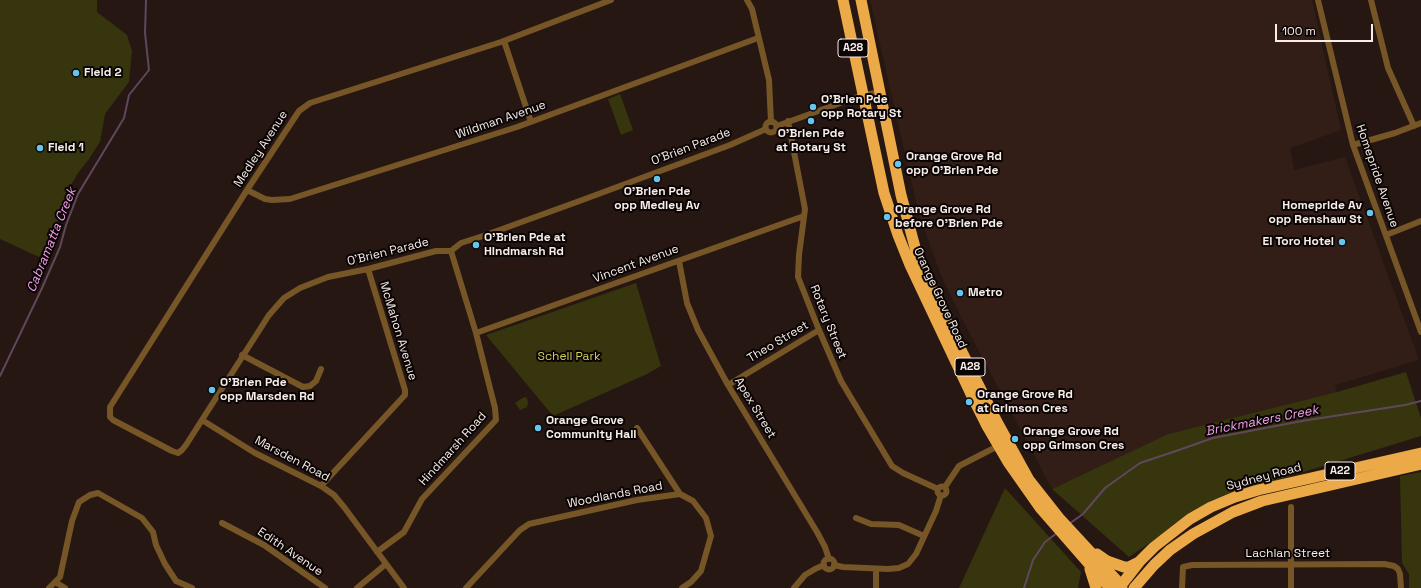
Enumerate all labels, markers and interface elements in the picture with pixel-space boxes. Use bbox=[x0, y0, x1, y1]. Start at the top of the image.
scale bar bbox=[1277, 16, 1375, 42]
text: 100 m bbox=[1282, 23, 1316, 39]
road number: A28 bbox=[838, 39, 868, 57]
place label: Field 2 bbox=[84, 66, 122, 80]
marker: Field 2 bbox=[71, 68, 81, 78]
place label: O'Brien Pde opp Rotary St bbox=[821, 93, 902, 121]
street label: Wildman Avenue bbox=[454, 98, 548, 142]
marker: O'Brien Pde opp Rotary St bbox=[808, 102, 818, 112]
street label: Medley Avenue bbox=[231, 108, 291, 190]
marker: O'Brien Pde at Rotary St bbox=[806, 116, 816, 126]
street label: Homepride Avenue bbox=[1353, 123, 1401, 229]
street label: O'Brien Parade bbox=[649, 125, 733, 169]
place label: O'Brien Pde at Rotary St bbox=[776, 127, 846, 155]
place label: Field 1 bbox=[48, 141, 84, 155]
marker: Field 1 bbox=[35, 143, 45, 153]
place label: Orange Grove Rd opp O'Brien Pde bbox=[906, 150, 1002, 178]
marker: Orange Grove Rd opp O'Brien Pde bbox=[893, 159, 903, 169]
marker: O'Brien Pde opp Medley Av bbox=[652, 174, 662, 184]
water label: Cabramatta Creek bbox=[24, 185, 80, 295]
place label: O'Brien Pde opp Medley Av bbox=[614, 185, 700, 213]
place label: Homepride Av opp Renshaw St bbox=[1269, 199, 1362, 227]
place label: Orange Grove Rd before O'Brien Pde bbox=[895, 203, 1003, 231]
marker: Homepride Av opp Renshaw St bbox=[1365, 208, 1375, 218]
marker: Orange Grove Rd before O'Brien Pde bbox=[882, 212, 892, 222]
place label: O'Brien Pde at Hindmarsh Rd bbox=[484, 231, 566, 259]
street label: O'Brien Parade bbox=[346, 235, 430, 269]
place label: El Toro Hotel bbox=[1263, 235, 1334, 249]
marker: El Toro Hotel bbox=[1337, 237, 1347, 247]
marker: O'Brien Pde at Hindmarsh Rd bbox=[471, 240, 481, 250]
street label: Vincent Avenue bbox=[591, 242, 681, 286]
street label: Orange Grove Road bbox=[910, 245, 970, 351]
street label: McMahon Avenue bbox=[376, 280, 420, 382]
street label: Rotary Street bbox=[807, 283, 849, 361]
place label: Metro bbox=[968, 286, 1003, 300]
marker: Metro bbox=[955, 288, 965, 298]
street label: Theo Street bbox=[745, 318, 811, 366]
park label: Schell Park bbox=[538, 350, 600, 364]
road number: A28 bbox=[955, 358, 985, 376]
street label: Apex Street bbox=[731, 375, 779, 441]
place label: O'Brien Pde opp Marsden Rd bbox=[220, 376, 314, 404]
marker: O'Brien Pde opp Marsden Rd bbox=[207, 385, 217, 395]
place label: Orange Grove Rd at Grimson Cres bbox=[977, 388, 1073, 416]
marker: Orange Grove Rd at Grimson Cres bbox=[964, 397, 974, 407]
water label: Brickmakers Creek bbox=[1204, 402, 1320, 440]
street label: Hindmarsh Road bbox=[416, 409, 490, 489]
place label: Orange Grove Community Hall bbox=[546, 414, 637, 442]
marker: Orange Grove Community Hall bbox=[533, 423, 543, 433]
place label: Orange Grove Rd opp Grimson Cres bbox=[1023, 425, 1124, 453]
street label: Marsden Road bbox=[252, 433, 332, 485]
marker: Orange Grove Rd opp Grimson Cres bbox=[1010, 434, 1020, 444]
street label: Sydney Road bbox=[1225, 460, 1303, 494]
road number: A22 bbox=[1325, 462, 1355, 480]
street label: Woodlands Road bbox=[566, 479, 664, 511]
street label: Edith Avenue bbox=[255, 525, 325, 579]
street label: Lachlan Street bbox=[1246, 547, 1330, 561]

